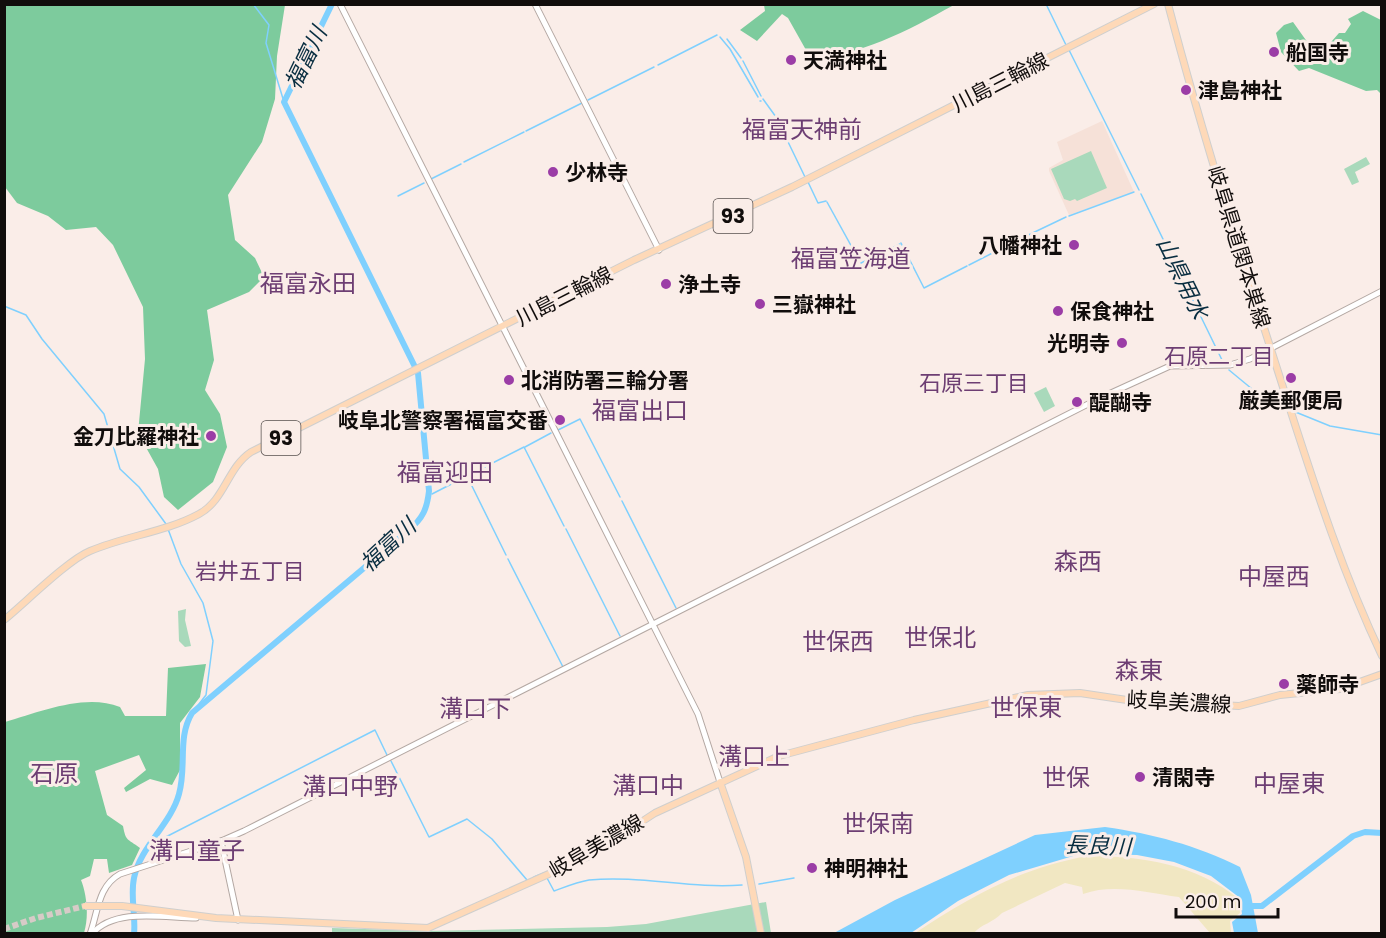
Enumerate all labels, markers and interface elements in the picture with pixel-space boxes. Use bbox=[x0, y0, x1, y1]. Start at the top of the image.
water label: 福富川 bbox=[278, 20, 335, 94]
place label: 船国寺 bbox=[1286, 38, 1349, 67]
street label: 川島三輪線 bbox=[947, 45, 1053, 119]
marker: 船国寺 bbox=[1267, 45, 1281, 59]
place label: 天満神社 bbox=[803, 46, 887, 75]
marker: 天満神社 bbox=[784, 53, 798, 67]
place label: 津島神社 bbox=[1198, 76, 1282, 105]
marker: 津島神社 bbox=[1179, 83, 1193, 97]
district label: 福富天神前 bbox=[742, 113, 862, 146]
place label: 少林寺 bbox=[565, 158, 628, 187]
street label: 岐阜県道関本巣線 bbox=[1201, 162, 1277, 332]
marker: 少林寺 bbox=[546, 165, 560, 179]
road number: 93 bbox=[714, 199, 752, 233]
place label: 八幡神社 bbox=[978, 231, 1062, 260]
water label: 山県用水 bbox=[1149, 232, 1216, 326]
marker: 八幡神社 bbox=[1067, 238, 1081, 252]
district label: 福富笠海道 bbox=[791, 242, 911, 275]
street label: 川島三輪線 bbox=[511, 259, 617, 333]
district label: 福富永田 bbox=[260, 267, 356, 300]
place label: 浄土寺 bbox=[678, 270, 741, 299]
marker: 浄土寺 bbox=[659, 277, 673, 291]
place label: 三嶽神社 bbox=[772, 290, 856, 319]
marker: 三嶽神社 bbox=[753, 297, 767, 311]
place label: 保食神社 bbox=[1070, 297, 1154, 326]
marker: 保食神社 bbox=[1051, 304, 1065, 318]
place label: 光明寺 bbox=[1047, 329, 1110, 358]
marker: 光明寺 bbox=[1115, 336, 1129, 350]
district label: 石原二丁目 bbox=[1164, 341, 1274, 372]
place label: 北消防署三輪分署 bbox=[521, 366, 689, 395]
district label: 石原三丁目 bbox=[919, 368, 1029, 399]
marker: 厳美郵便局 bbox=[1284, 371, 1298, 385]
marker: 北消防署三輪分署 bbox=[502, 373, 516, 387]
place label: 厳美郵便局 bbox=[1239, 386, 1344, 415]
place label: 醍醐寺 bbox=[1089, 388, 1152, 417]
district label: 福富出口 bbox=[592, 394, 688, 427]
marker: 醍醐寺 bbox=[1070, 395, 1084, 409]
place label: 岐阜北警察署福富交番 bbox=[338, 406, 548, 435]
marker: 岐阜北警察署福富交番 bbox=[553, 413, 567, 427]
road number: 93 bbox=[262, 421, 300, 455]
place label: 金刀比羅神社 bbox=[73, 422, 199, 451]
marker: 金刀比羅神社 bbox=[204, 429, 218, 443]
district label: 福富迎田 bbox=[397, 456, 493, 489]
water label: 福富川 bbox=[353, 510, 424, 579]
district label: 森西 bbox=[1054, 545, 1102, 578]
district label: 岩井五丁目 bbox=[195, 556, 305, 587]
district label: 中屋西 bbox=[1238, 560, 1310, 593]
district label: 世保北 bbox=[904, 621, 976, 654]
district label: 世保西 bbox=[802, 625, 874, 658]
district label: 森東 bbox=[1115, 654, 1163, 687]
place label: 薬師寺 bbox=[1296, 670, 1359, 699]
marker: 薬師寺 bbox=[1277, 677, 1291, 691]
street label: 岐阜美濃線 bbox=[1126, 685, 1232, 719]
district label: 世保東 bbox=[990, 691, 1062, 724]
district label: 溝口下 bbox=[439, 692, 511, 725]
district label: 溝口上 bbox=[718, 740, 790, 773]
district label: 石原 bbox=[30, 757, 78, 790]
district label: 世保 bbox=[1042, 761, 1090, 794]
place label: 清閑寺 bbox=[1152, 763, 1215, 792]
district label: 中屋東 bbox=[1253, 767, 1325, 800]
district label: 溝口中 bbox=[612, 769, 684, 802]
district label: 溝口中野 bbox=[302, 770, 398, 803]
marker: 清閑寺 bbox=[1133, 770, 1147, 784]
street label: 岐阜美濃線 bbox=[543, 807, 649, 885]
district label: 世保南 bbox=[842, 807, 914, 840]
water label: 長良川 bbox=[1064, 829, 1134, 863]
district label: 溝口童子 bbox=[149, 834, 245, 867]
place label: 神明神社 bbox=[824, 854, 908, 883]
marker: 神明神社 bbox=[805, 861, 819, 875]
scale bar bbox=[1176, 881, 1278, 919]
text: 200 m bbox=[1185, 889, 1241, 914]

